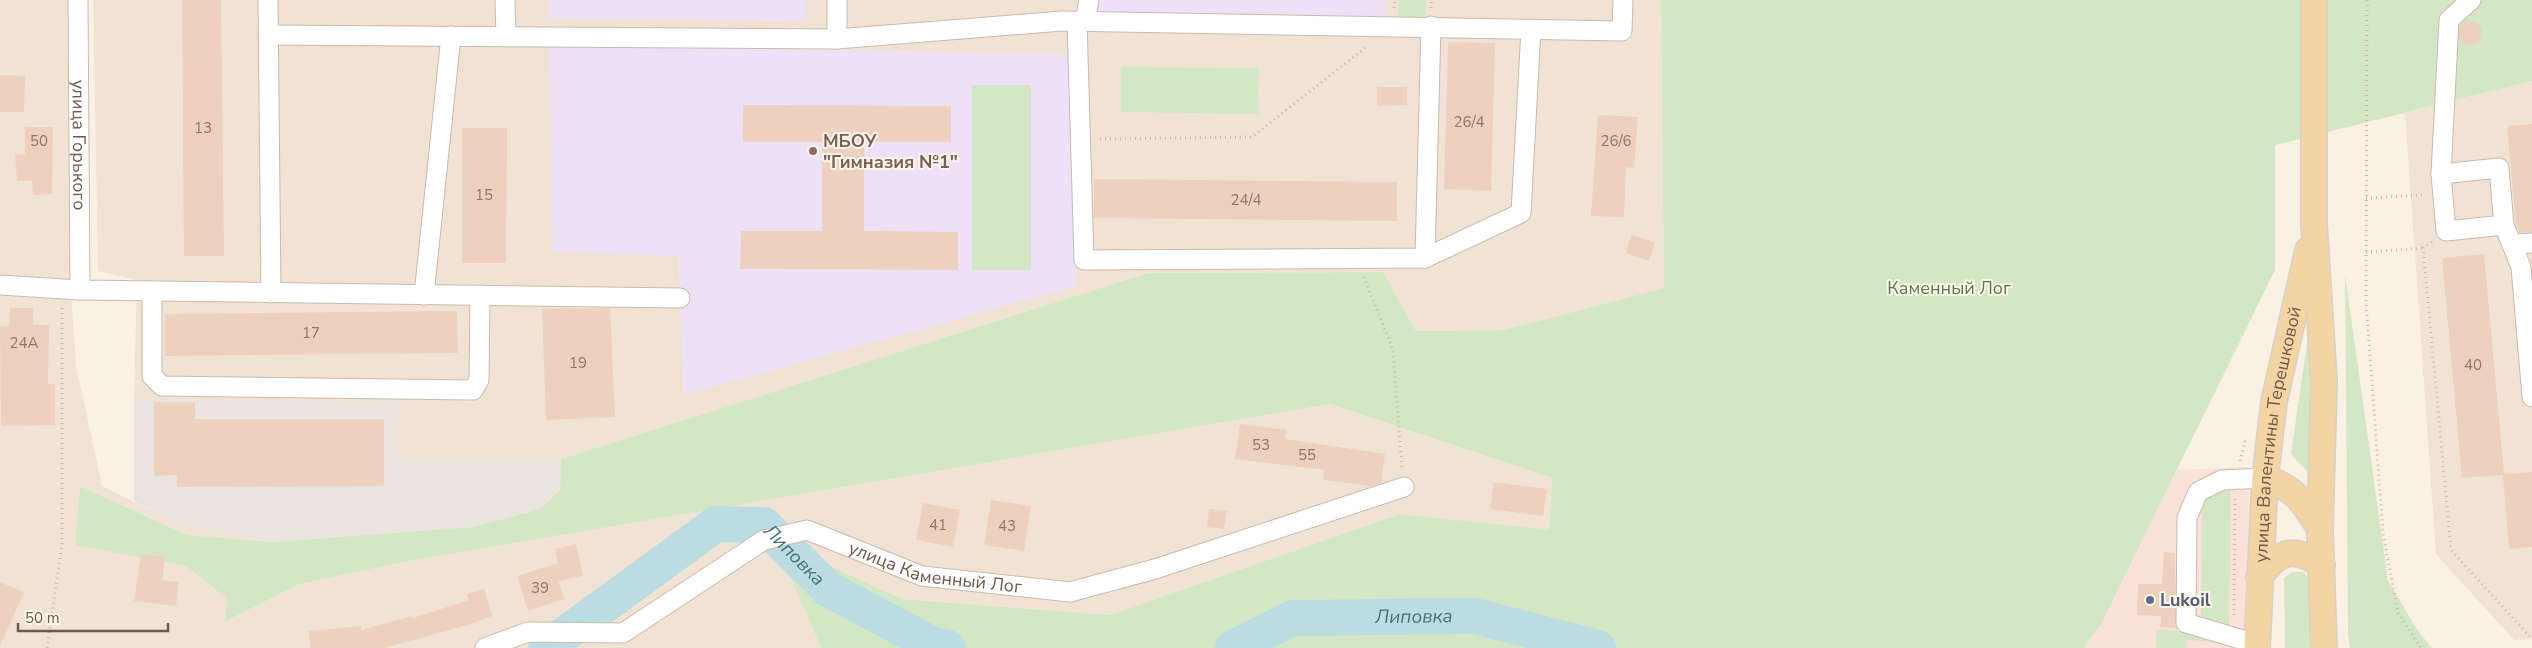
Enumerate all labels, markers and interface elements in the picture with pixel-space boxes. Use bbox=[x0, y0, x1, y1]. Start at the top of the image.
street label: улица Горького bbox=[67, 80, 91, 210]
house number: 26/4 bbox=[1453, 112, 1485, 132]
house number: 13 bbox=[194, 118, 212, 138]
place label: МБОУ "Гимназия №1" bbox=[823, 129, 958, 174]
house number: 50 bbox=[30, 131, 48, 151]
house number: 26/6 bbox=[1600, 131, 1632, 151]
marker: МБОУ "Гимназия №1" bbox=[807, 145, 819, 157]
house number: 15 bbox=[475, 185, 493, 205]
house number: 24/4 bbox=[1230, 190, 1262, 210]
park label: Каменный Лог bbox=[1887, 276, 2011, 300]
street label: улица Валентины Терешковой bbox=[2249, 304, 2307, 563]
house number: 17 bbox=[302, 323, 320, 343]
house number: 24А bbox=[10, 333, 39, 353]
house number: 19 bbox=[569, 353, 587, 373]
house number: 40 bbox=[2464, 355, 2482, 375]
house number: 53 bbox=[1252, 435, 1270, 455]
house number: 55 bbox=[1298, 445, 1316, 465]
house number: 41 bbox=[929, 515, 947, 535]
house number: 43 bbox=[998, 516, 1016, 536]
water label: Липовка bbox=[757, 518, 831, 592]
street label: улица Каменный Лог bbox=[845, 536, 1023, 599]
house number: 39 bbox=[531, 578, 549, 598]
place label: Lukoil bbox=[2160, 588, 2211, 612]
marker: Lukoil bbox=[2144, 594, 2156, 606]
scale bar bbox=[18, 600, 168, 632]
water label: Липовка bbox=[1374, 603, 1453, 630]
text: 50 m bbox=[25, 608, 60, 628]

